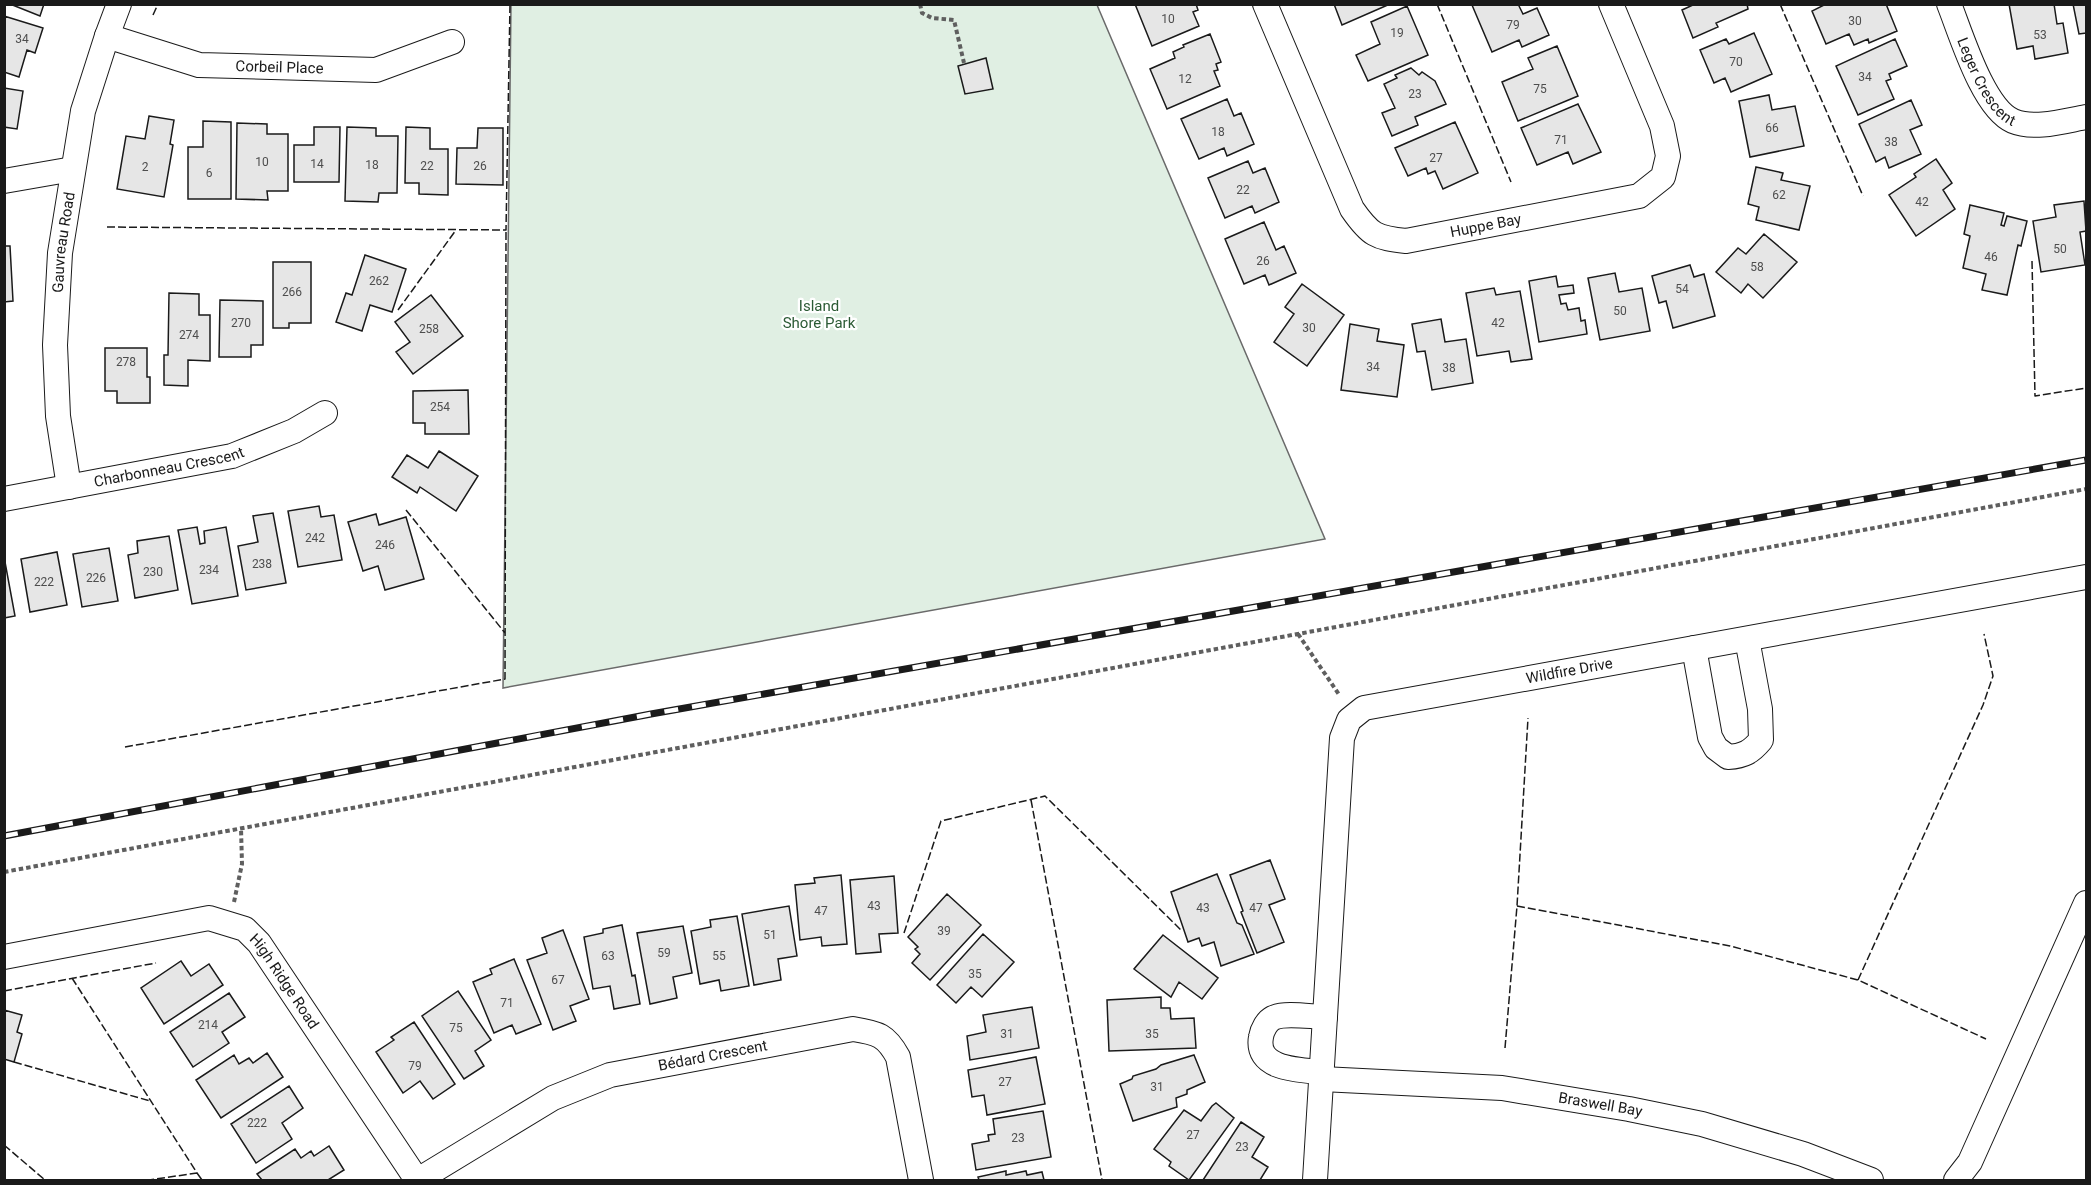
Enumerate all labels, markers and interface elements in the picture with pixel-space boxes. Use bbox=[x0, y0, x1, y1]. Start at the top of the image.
house number: 10 bbox=[1161, 12, 1175, 26]
house number: 30 bbox=[1848, 14, 1862, 28]
house number: 79 bbox=[1506, 18, 1520, 32]
house number: 19 bbox=[1390, 26, 1404, 40]
house number: 53 bbox=[2033, 28, 2047, 42]
house number: 34 bbox=[15, 32, 29, 46]
street label: Leger Crescent bbox=[1953, 35, 2018, 130]
house number: 70 bbox=[1729, 55, 1743, 69]
street label: Corbeil Place bbox=[235, 57, 324, 78]
house number: 34 bbox=[1858, 70, 1872, 84]
house number: 12 bbox=[1178, 72, 1192, 86]
house number: 75 bbox=[1533, 82, 1547, 96]
house number: 23 bbox=[1408, 87, 1422, 101]
house number: 66 bbox=[1765, 121, 1779, 135]
house number: 18 bbox=[1211, 125, 1225, 139]
house number: 71 bbox=[1554, 133, 1568, 147]
house number: 38 bbox=[1884, 135, 1898, 149]
house number: 27 bbox=[1429, 151, 1443, 165]
house number: 10 bbox=[255, 155, 269, 169]
house number: 14 bbox=[310, 157, 324, 171]
house number: 18 bbox=[365, 158, 379, 172]
house number: 22 bbox=[420, 159, 434, 173]
house number: 26 bbox=[473, 159, 487, 173]
house number: 2 bbox=[142, 160, 149, 174]
house number: 6 bbox=[206, 166, 213, 180]
house number: 22 bbox=[1236, 183, 1250, 197]
house number: 62 bbox=[1772, 188, 1786, 202]
street label: Gauvreau Road bbox=[49, 191, 79, 293]
house number: 42 bbox=[1915, 195, 1929, 209]
street label: Huppe Bay bbox=[1449, 210, 1523, 241]
house number: 50 bbox=[2053, 242, 2067, 256]
house number: 46 bbox=[1984, 250, 1998, 264]
house number: 26 bbox=[1256, 254, 1270, 268]
house number: 58 bbox=[1750, 260, 1764, 274]
house number: 262 bbox=[369, 274, 389, 288]
house number: 54 bbox=[1675, 282, 1689, 296]
house number: 266 bbox=[282, 285, 302, 299]
park label: Island Shore Park bbox=[783, 297, 856, 332]
house number: 50 bbox=[1613, 304, 1627, 318]
house number: 270 bbox=[231, 316, 251, 330]
house number: 42 bbox=[1491, 316, 1505, 330]
house number: 30 bbox=[1302, 321, 1316, 335]
house number: 258 bbox=[419, 322, 439, 336]
house number: 274 bbox=[179, 328, 199, 342]
house number: 278 bbox=[116, 355, 136, 369]
house number: 34 bbox=[1366, 360, 1380, 374]
house number: 38 bbox=[1442, 361, 1456, 375]
house number: 254 bbox=[430, 400, 450, 414]
street label: Charbonneau Crescent bbox=[92, 443, 247, 491]
house number: 242 bbox=[305, 531, 325, 545]
house number: 246 bbox=[375, 538, 395, 552]
house number: 238 bbox=[252, 557, 272, 571]
house number: 234 bbox=[199, 563, 219, 577]
house number: 230 bbox=[143, 565, 163, 579]
house number: 226 bbox=[86, 571, 106, 585]
house number: 222 bbox=[34, 575, 54, 589]
street label: Wildfire Drive bbox=[1524, 654, 1614, 687]
house number: 43 bbox=[867, 899, 881, 913]
house number: 43 bbox=[1196, 901, 1210, 915]
house number: 47 bbox=[1249, 901, 1263, 915]
house number: 47 bbox=[814, 904, 828, 918]
house number: 39 bbox=[937, 924, 951, 938]
house number: 51 bbox=[763, 928, 777, 942]
street label: High Ridge Road bbox=[246, 930, 323, 1032]
house number: 59 bbox=[657, 946, 671, 960]
house number: 63 bbox=[601, 949, 615, 963]
house number: 55 bbox=[712, 949, 726, 963]
house number: 35 bbox=[968, 967, 982, 981]
house number: 67 bbox=[551, 973, 565, 987]
house number: 71 bbox=[500, 996, 514, 1010]
house number: 214 bbox=[198, 1018, 218, 1032]
house number: 75 bbox=[449, 1021, 463, 1035]
house number: 31 bbox=[1000, 1027, 1014, 1041]
house number: 35 bbox=[1145, 1027, 1159, 1041]
street label: Bédard Crescent bbox=[657, 1036, 769, 1075]
house number: 79 bbox=[408, 1059, 422, 1073]
house number: 27 bbox=[998, 1075, 1012, 1089]
house number: 31 bbox=[1150, 1080, 1164, 1094]
street label: Braswell Bay bbox=[1557, 1088, 1644, 1121]
house number: 222 bbox=[247, 1116, 267, 1130]
house number: 27 bbox=[1186, 1128, 1200, 1142]
house number: 23 bbox=[1011, 1131, 1025, 1145]
house number: 23 bbox=[1235, 1140, 1249, 1154]

